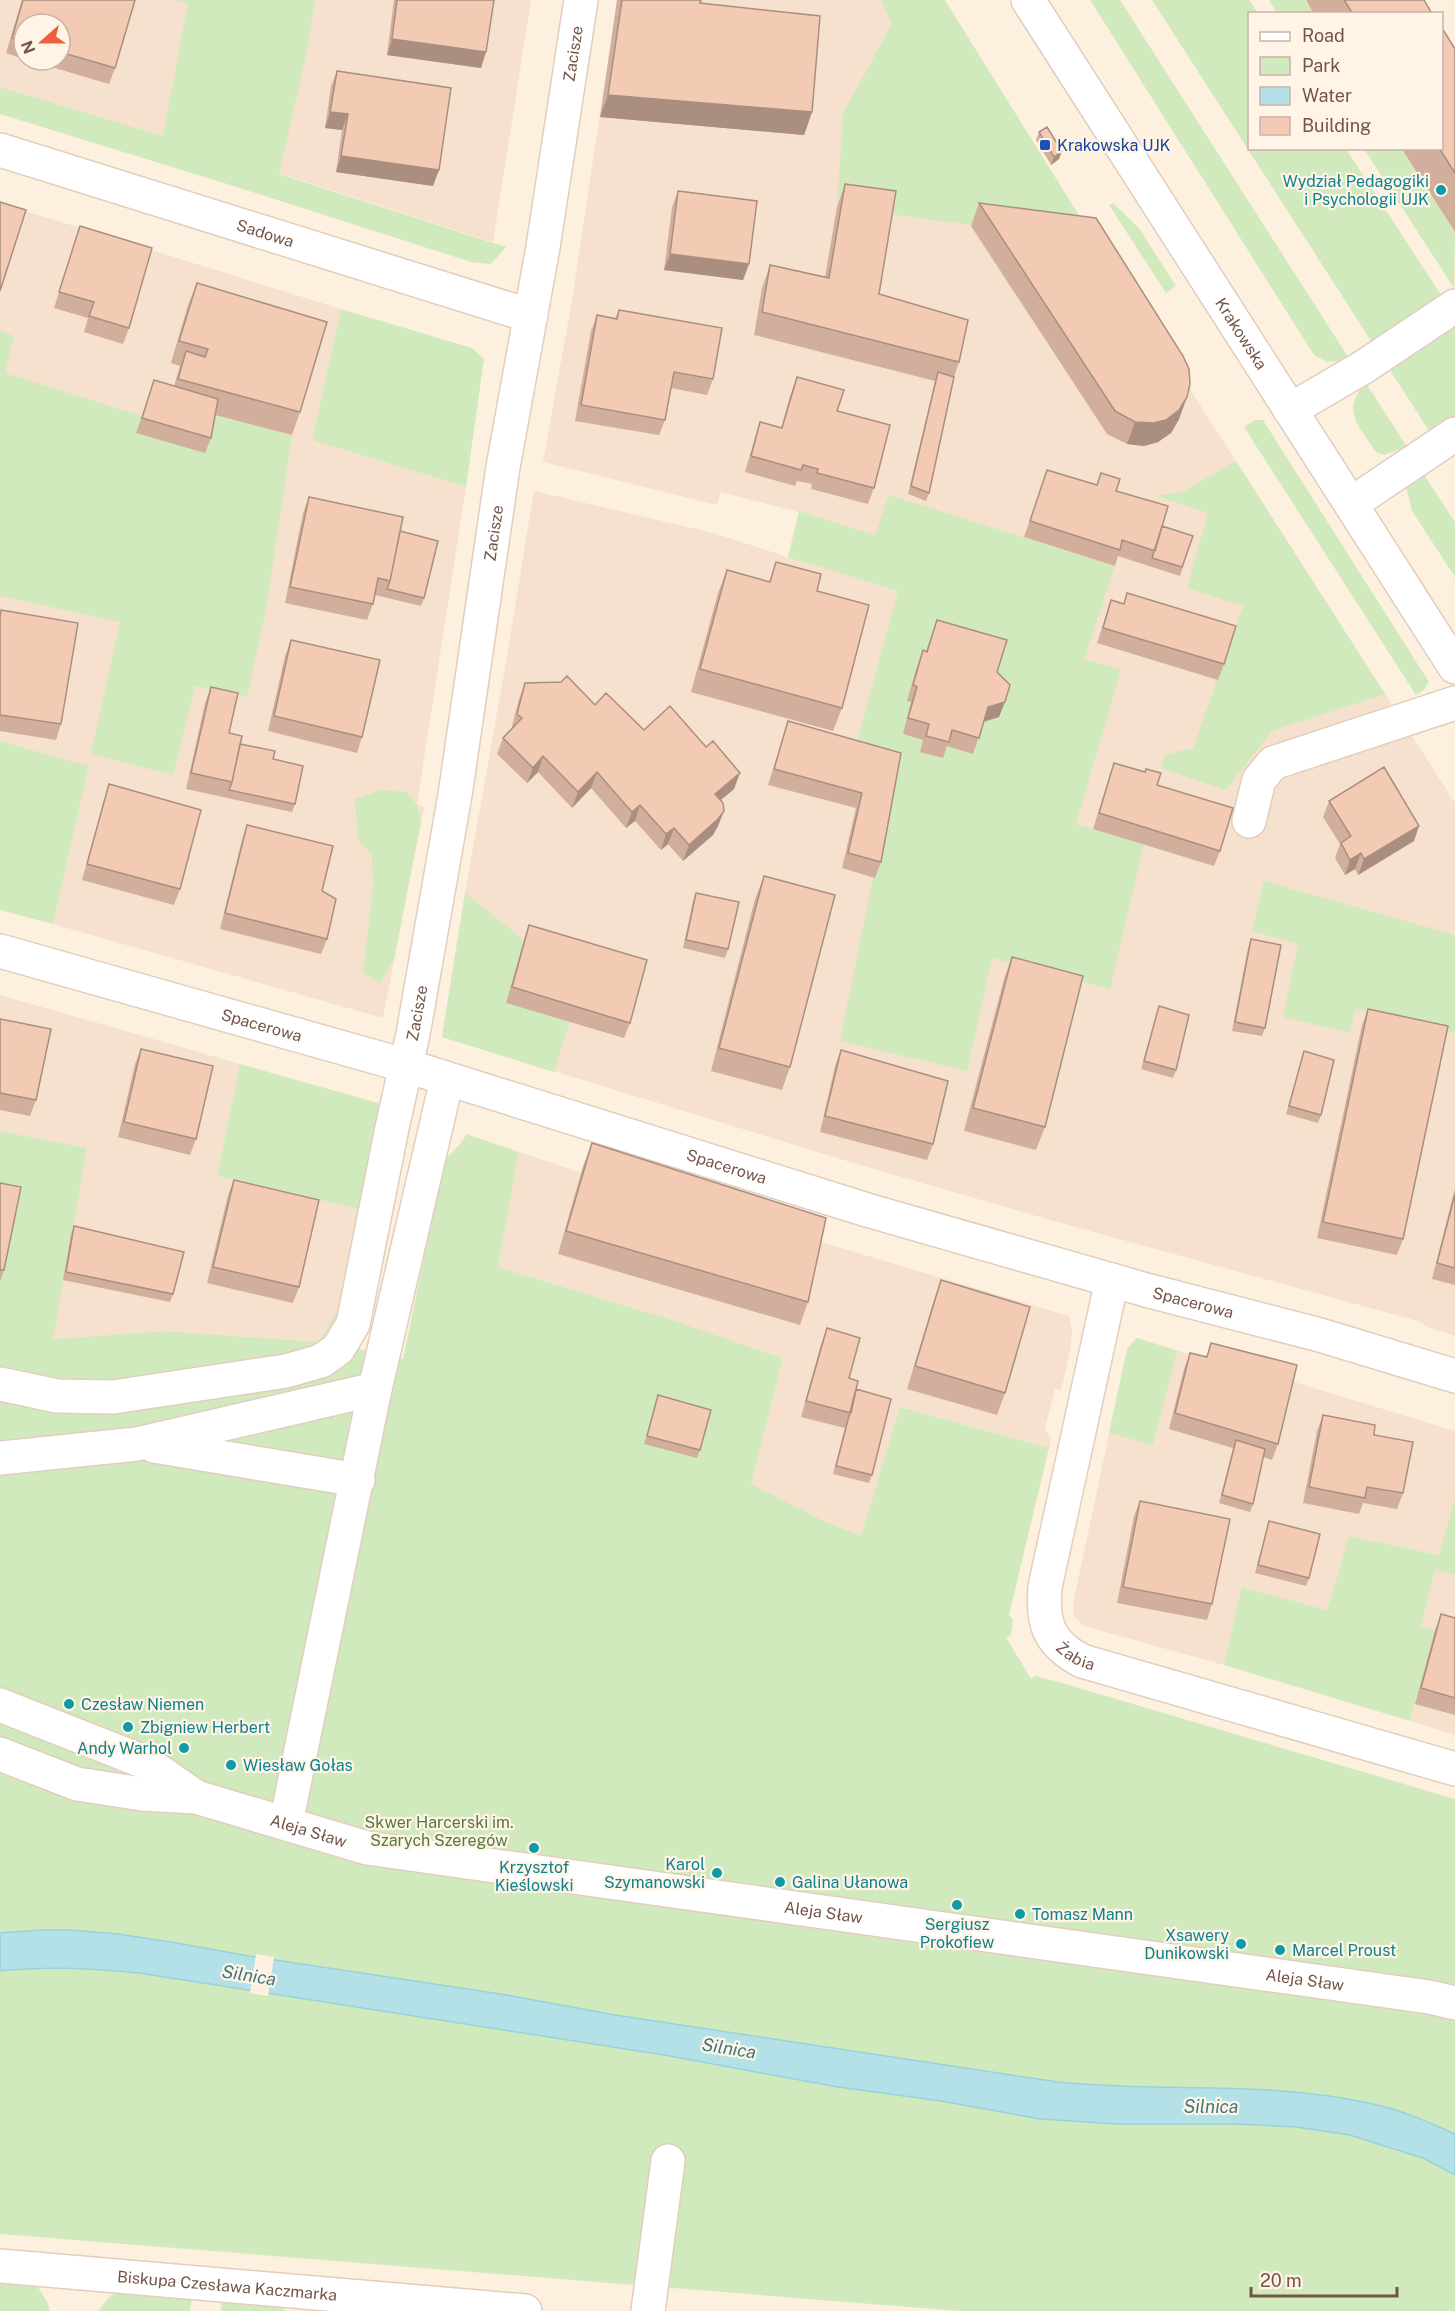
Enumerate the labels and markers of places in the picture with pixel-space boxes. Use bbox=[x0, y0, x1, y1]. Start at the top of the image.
place label: Krakowska UJK bbox=[1057, 136, 1171, 155]
marker: Krakowska UJK bbox=[1038, 138, 1052, 152]
place label: Wydział Pedagogiki i Psychologii UJK bbox=[1283, 172, 1429, 209]
marker: Wydział Pedagogiki i Psychologii UJK bbox=[1434, 183, 1448, 197]
place label: Czesław Niemen bbox=[81, 1695, 204, 1714]
marker: Czesław Niemen bbox=[62, 1697, 76, 1711]
place label: Zbigniew Herbert bbox=[140, 1718, 270, 1737]
marker: Zbigniew Herbert bbox=[121, 1720, 135, 1734]
place label: Andy Warhol bbox=[77, 1739, 172, 1758]
marker: Andy Warhol bbox=[177, 1741, 191, 1755]
place label: Wiesław Gołas bbox=[243, 1756, 353, 1775]
marker: Wiesław Gołas bbox=[224, 1758, 238, 1772]
marker: Krzysztof Kieślowski bbox=[527, 1841, 541, 1855]
place label: Karol Szymanowski bbox=[604, 1855, 705, 1892]
place label: Krzysztof Kieślowski bbox=[495, 1858, 573, 1895]
marker: Karol Szymanowski bbox=[710, 1866, 724, 1880]
place label: Galina Ułanowa bbox=[792, 1873, 908, 1892]
marker: Galina Ułanowa bbox=[773, 1875, 787, 1889]
marker: Sergiusz Prokofiew bbox=[950, 1898, 964, 1912]
place label: Tomasz Mann bbox=[1032, 1905, 1133, 1924]
marker: Tomasz Mann bbox=[1013, 1907, 1027, 1921]
place label: Sergiusz Prokofiew bbox=[920, 1915, 995, 1952]
place label: Xsawery Dunikowski bbox=[1144, 1926, 1229, 1963]
marker: Xsawery Dunikowski bbox=[1234, 1937, 1248, 1951]
place label: Marcel Proust bbox=[1292, 1941, 1396, 1960]
marker: Marcel Proust bbox=[1273, 1943, 1287, 1957]

